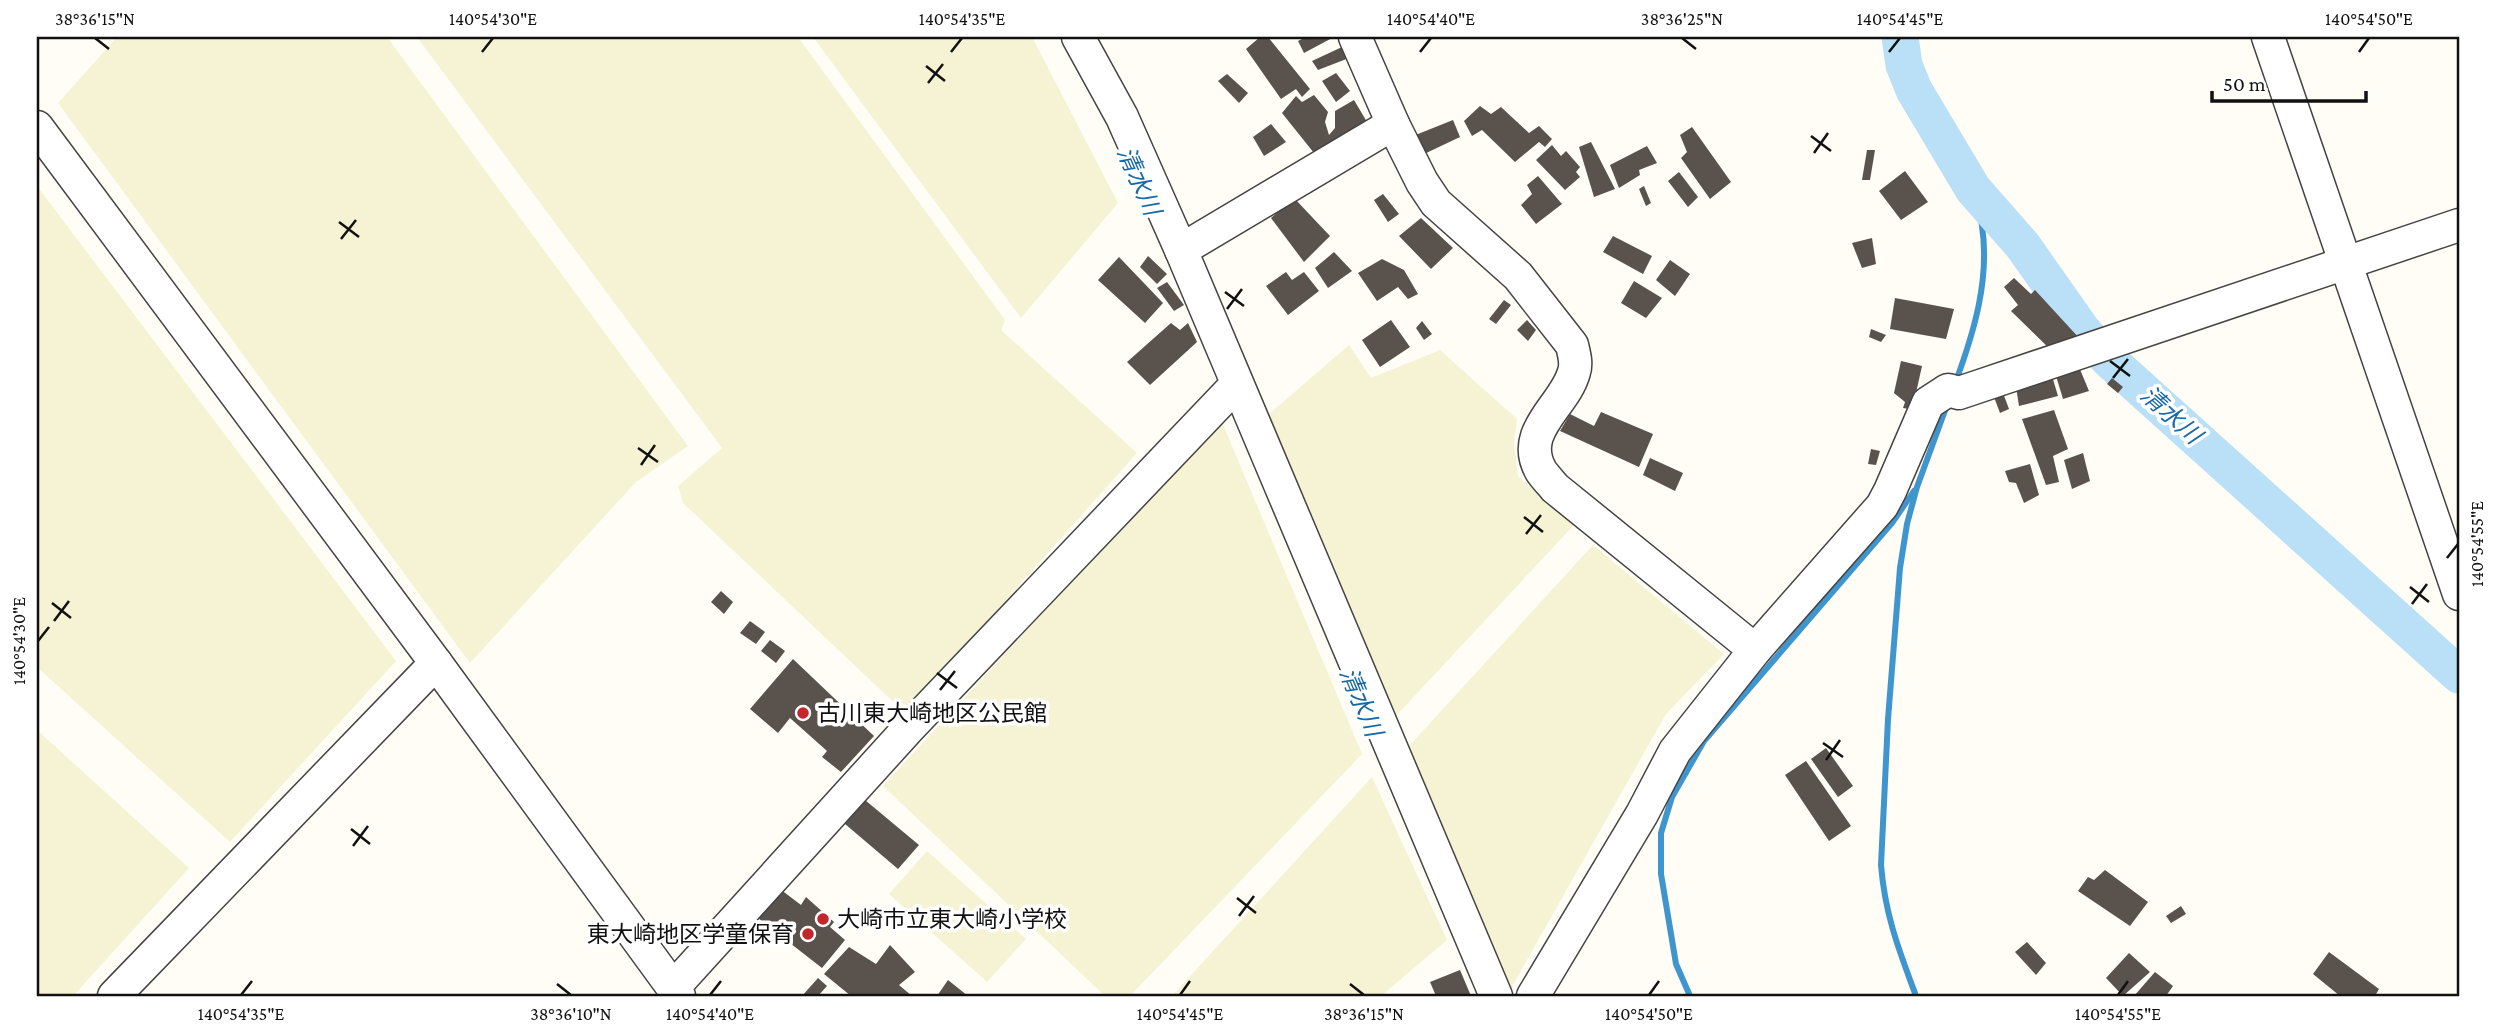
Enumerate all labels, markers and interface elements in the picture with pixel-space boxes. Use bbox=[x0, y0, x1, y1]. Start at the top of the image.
text: 38°36'15"N bbox=[55, 9, 135, 29]
text: 140°54'30"E bbox=[449, 9, 537, 29]
text: 140°54'35"E bbox=[919, 9, 1006, 29]
text: 140°54'40"E bbox=[1387, 9, 1475, 29]
text: 38°36'25"N bbox=[1641, 9, 1723, 29]
text: 140°54'45"E bbox=[1857, 9, 1944, 29]
text: 140°54'50"E bbox=[2325, 9, 2413, 29]
scale bar bbox=[2212, 60, 2366, 104]
text: 50 m bbox=[2223, 72, 2266, 96]
water label: 清水川 bbox=[1112, 142, 1168, 222]
water label: 清水川 bbox=[2136, 381, 2209, 451]
text: 140°54'55"E bbox=[2467, 501, 2487, 587]
text: 140°54'30"E bbox=[9, 597, 29, 685]
water label: 清水川 bbox=[1335, 663, 1389, 743]
place label: 古川東大崎地区公民館 bbox=[817, 700, 1047, 726]
marker: 古川東大崎地区公民館 bbox=[795, 705, 811, 721]
place label: 大崎市立東大崎小学校 bbox=[837, 906, 1067, 932]
marker: 大崎市立東大崎小学校 bbox=[815, 911, 831, 927]
place label: 東大崎地区学童保育 bbox=[587, 921, 794, 947]
marker: 東大崎地区学童保育 bbox=[800, 926, 816, 942]
text: 140°54'35"E bbox=[198, 1004, 285, 1024]
text: 38°36'10"N bbox=[530, 1004, 612, 1024]
text: 140°54'40"E bbox=[666, 1004, 754, 1024]
text: 140°54'45"E bbox=[1137, 1004, 1224, 1024]
text: 38°36'15"N bbox=[1324, 1004, 1404, 1024]
text: 140°54'50"E bbox=[1605, 1004, 1693, 1024]
text: 140°54'55"E bbox=[2075, 1004, 2161, 1024]

